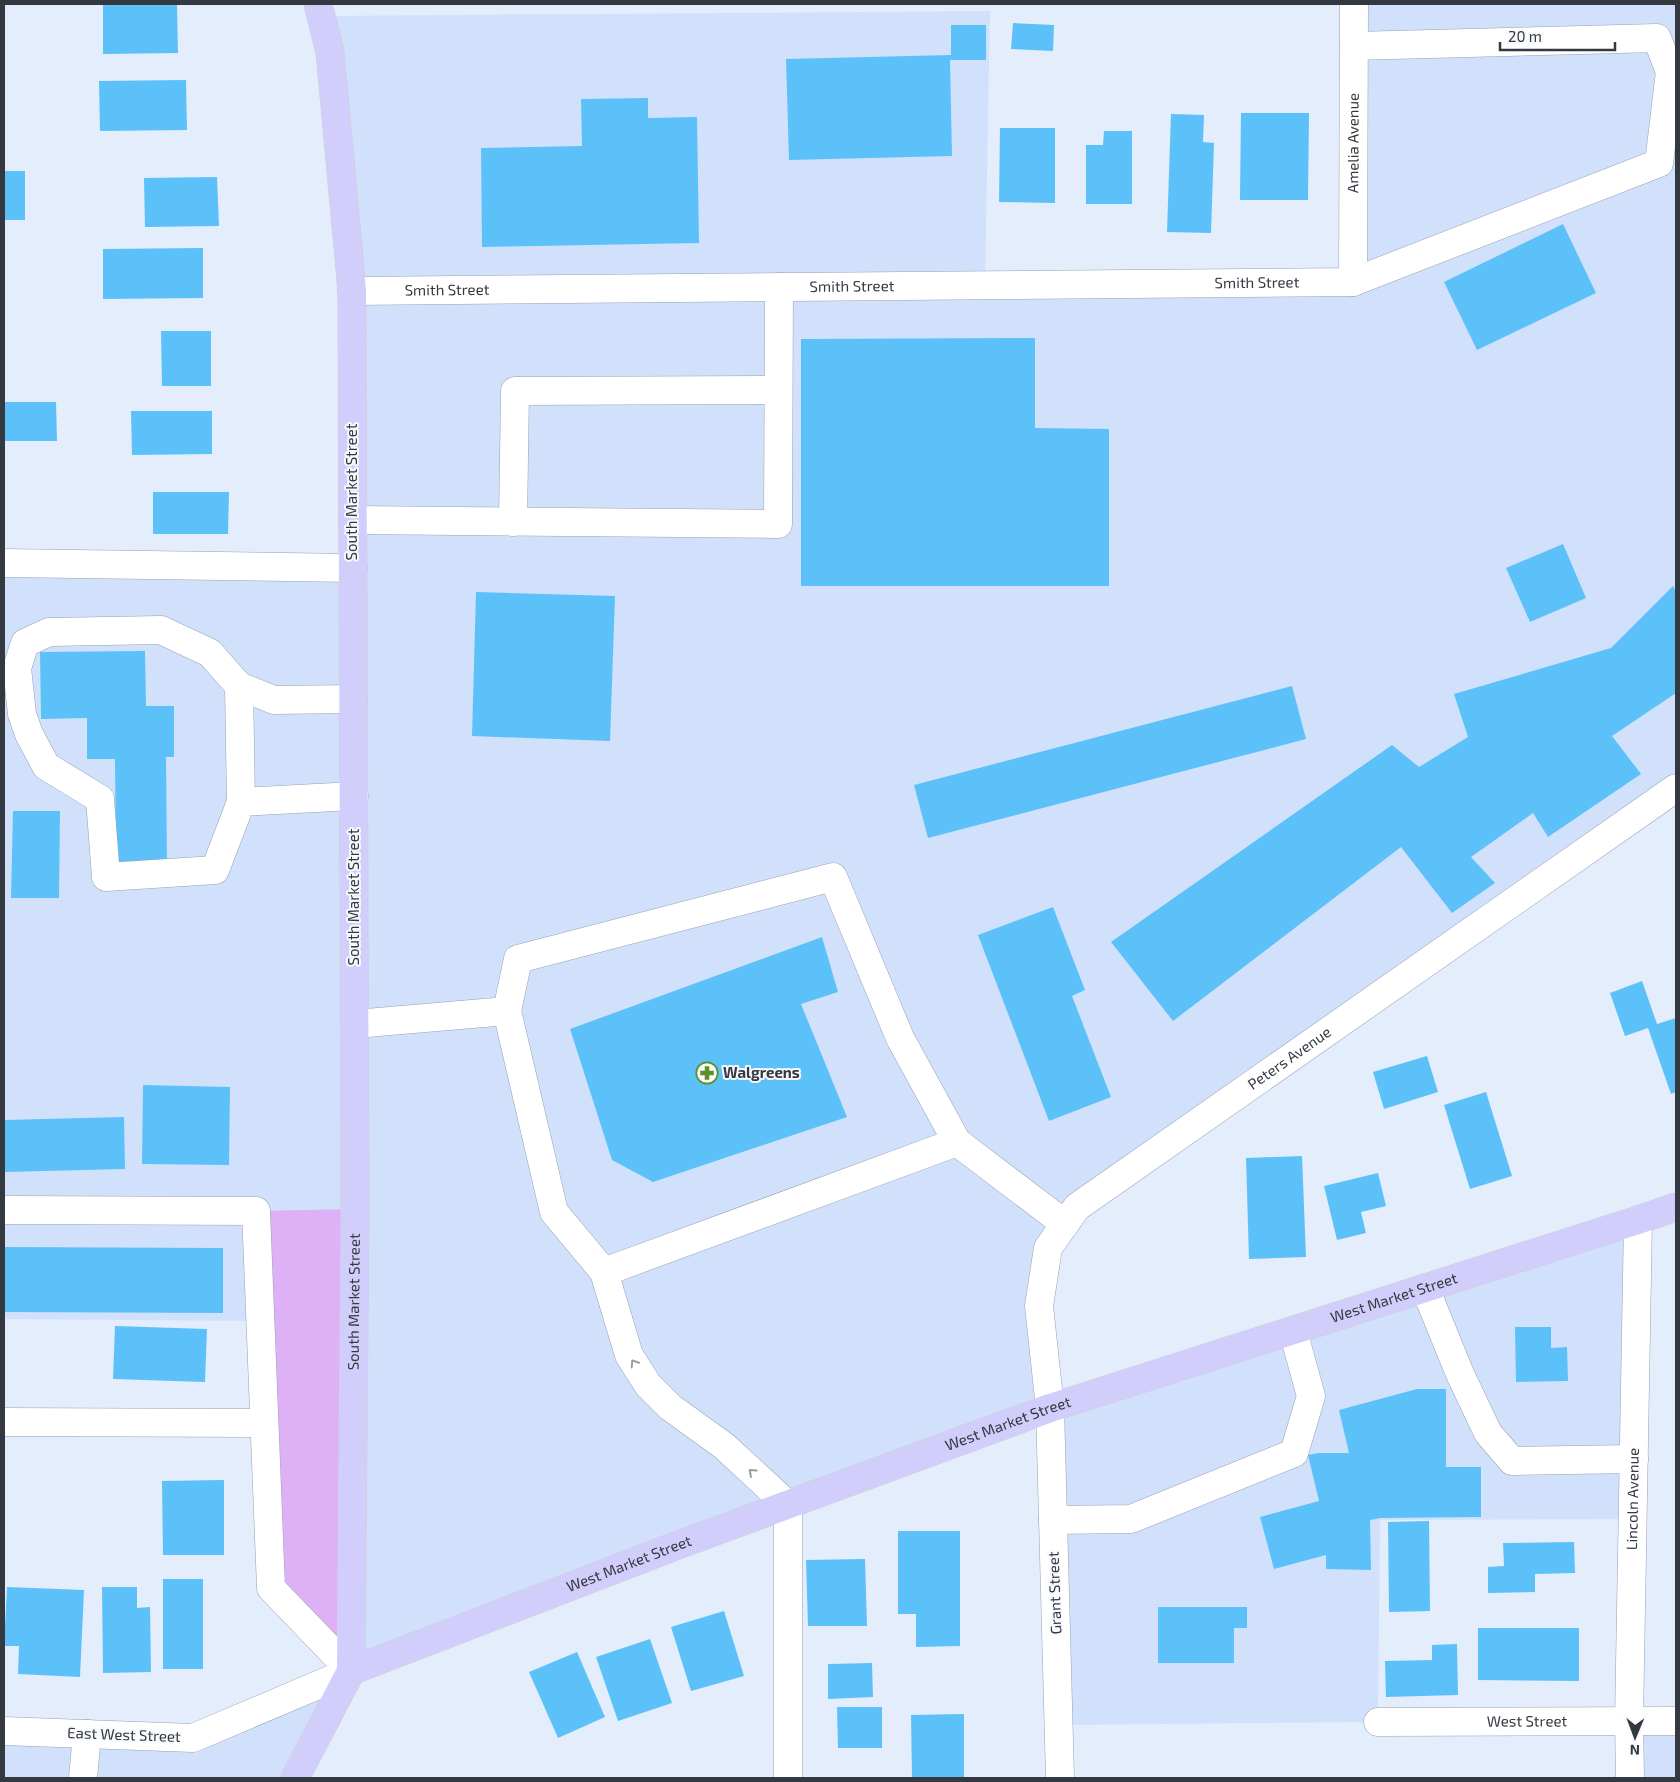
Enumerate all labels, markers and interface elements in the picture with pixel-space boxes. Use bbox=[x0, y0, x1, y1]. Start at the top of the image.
scale bar bbox=[1500, 20, 1615, 52]
text: 20 m bbox=[1508, 27, 1542, 45]
street label: Amelia Avenue bbox=[1343, 93, 1362, 193]
street label: Smith Street bbox=[1214, 272, 1300, 291]
street label: Smith Street bbox=[809, 276, 895, 295]
street label: Smith Street bbox=[405, 280, 490, 299]
street label: South Market Street bbox=[342, 423, 360, 560]
street label: South Market Street bbox=[344, 828, 362, 965]
street label: Peters Avenue bbox=[1244, 1022, 1334, 1093]
pharmacy icon: Walgreens bbox=[695, 1061, 719, 1085]
place label: Walgreens bbox=[723, 1063, 800, 1081]
street label: South Market Street bbox=[344, 1233, 363, 1370]
street label: West Market Street bbox=[1328, 1268, 1460, 1326]
one-way arrow bbox=[630, 1359, 640, 1368]
street label: West Market Street bbox=[942, 1392, 1073, 1454]
street label: Lincoln Avenue bbox=[1622, 1448, 1642, 1550]
one-way arrow bbox=[749, 1469, 758, 1478]
street label: West Market Street bbox=[564, 1531, 694, 1595]
street label: Grant Street bbox=[1044, 1551, 1064, 1635]
street label: West Street bbox=[1487, 1711, 1568, 1730]
north arrow bbox=[1610, 1712, 1660, 1762]
street label: East West Street bbox=[67, 1723, 181, 1745]
text: N bbox=[1630, 1742, 1640, 1759]

